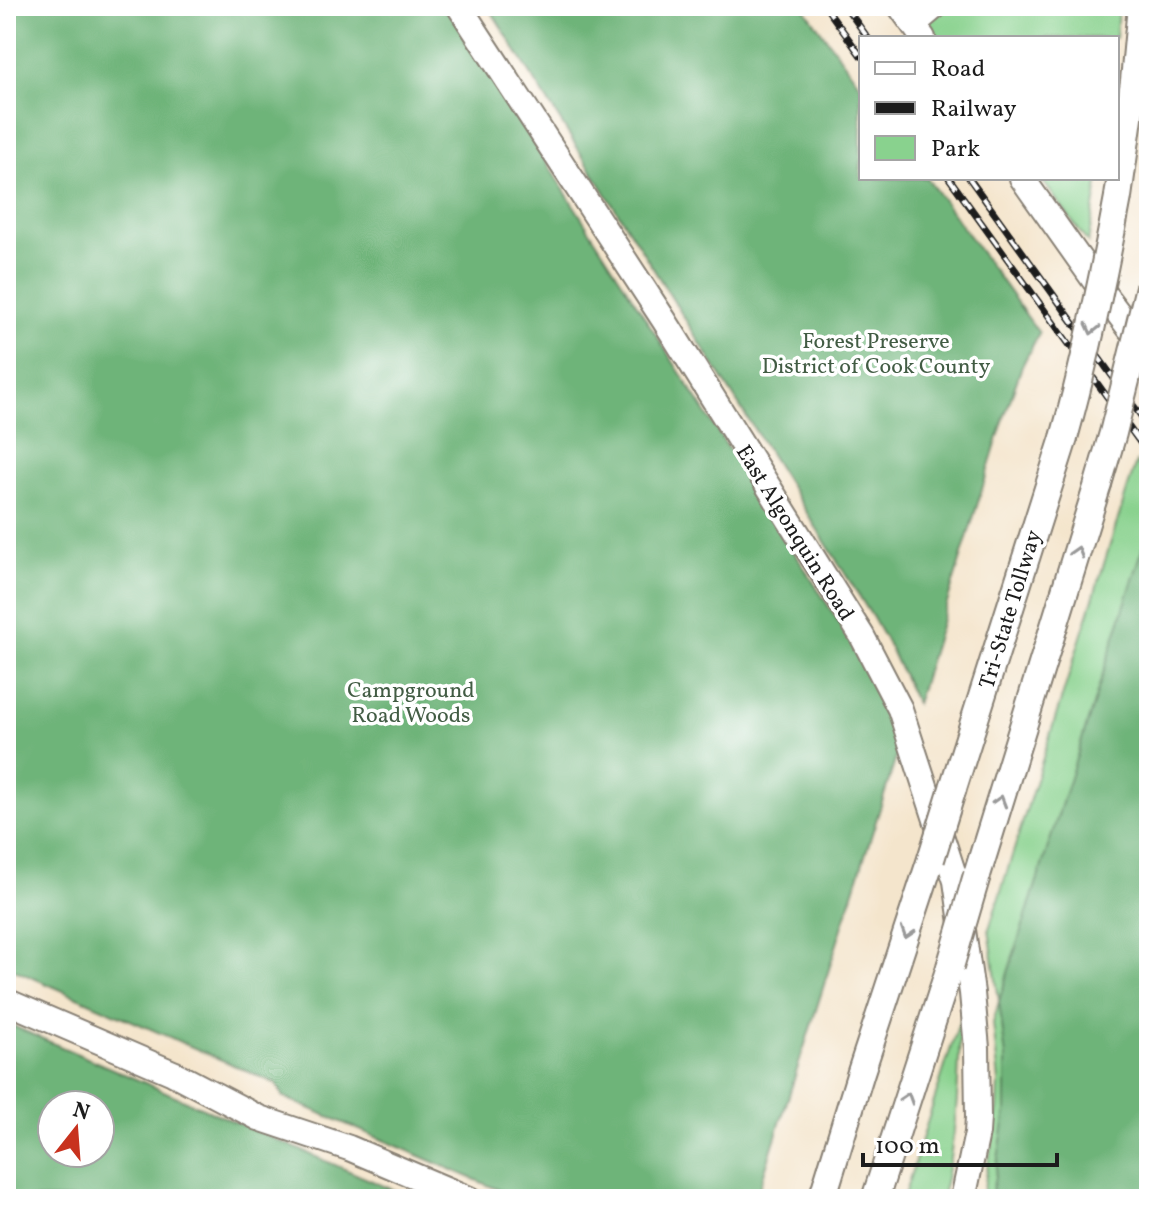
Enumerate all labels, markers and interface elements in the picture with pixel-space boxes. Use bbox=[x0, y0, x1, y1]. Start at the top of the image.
legend bbox=[859, 36, 1119, 180]
text: Road bbox=[931, 53, 985, 87]
text: Railway bbox=[931, 93, 1017, 127]
text: Park bbox=[931, 133, 980, 167]
one-way arrow bbox=[1084, 321, 1101, 335]
park label: Forest Preserve District of Cook County bbox=[762, 327, 990, 383]
street label: East Algonquin Road bbox=[727, 439, 861, 627]
street label: Tri-State Tollway bbox=[973, 527, 1050, 693]
one-way arrow bbox=[1068, 546, 1084, 560]
park label: Campground Road Woods bbox=[347, 676, 475, 732]
one-way arrow bbox=[991, 794, 1007, 808]
one-way arrow bbox=[900, 926, 916, 940]
north arrow bbox=[36, 1089, 116, 1169]
one-way arrow bbox=[898, 1091, 914, 1105]
text: N bbox=[69, 1095, 93, 1129]
scale bar bbox=[863, 1117, 1057, 1167]
text: 100 m bbox=[875, 1130, 940, 1164]

